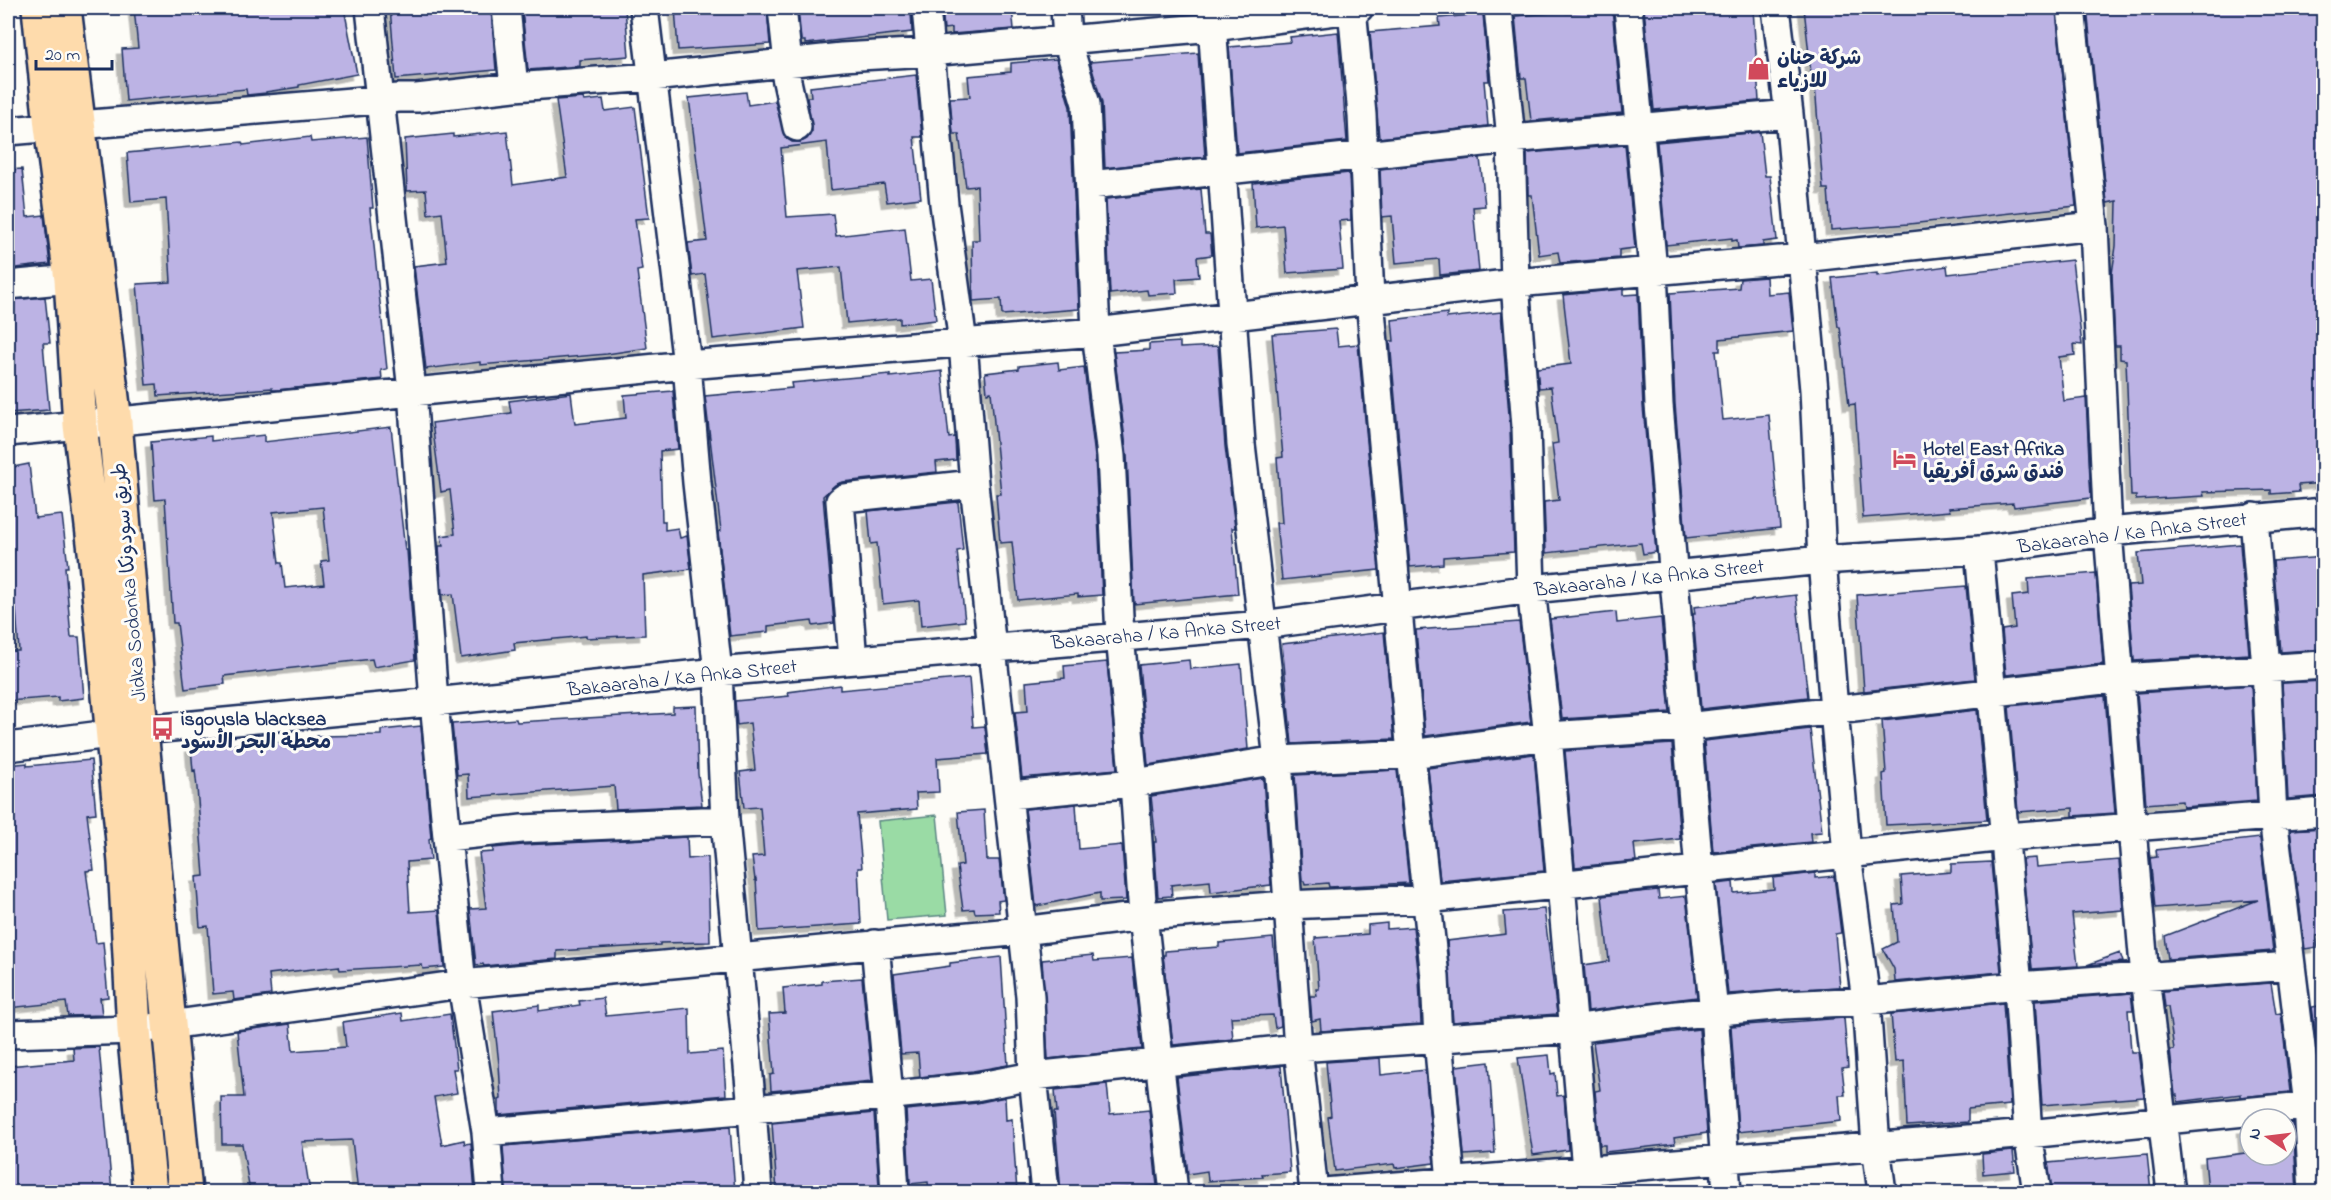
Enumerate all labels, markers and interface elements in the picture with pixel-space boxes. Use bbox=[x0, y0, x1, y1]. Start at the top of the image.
scale bar bbox=[36, 33, 112, 71]
text: 20 m bbox=[45, 43, 80, 69]
place label: شركة حنان للازياء bbox=[1777, 45, 1861, 97]
shop icon: شركة حنان للازياء bbox=[1746, 55, 1772, 81]
place label: Hotel East Afrika فندق شرق أفريقيا bbox=[1923, 436, 2064, 488]
hotel icon: Hotel East Afrika فندق شرق أفريقيا bbox=[1892, 446, 1918, 472]
street label: Jidka Sodonka طريق سودونكا bbox=[106, 461, 155, 702]
street label: Bakaaraha / Ka Anka Street bbox=[2015, 506, 2249, 563]
street label: Bakaaraha / Ka Anka Street bbox=[1532, 553, 1766, 606]
street label: Bakaaraha / Ka Anka Street bbox=[1049, 610, 1283, 659]
street label: Bakaaraha / Ka Anka Street bbox=[565, 653, 799, 706]
place label: isgoysla blacksea محطة البحر الأسود bbox=[181, 706, 331, 758]
bus stop icon: isgoysla blacksea محطة البحر الأسود bbox=[150, 716, 176, 742]
north arrow bbox=[2238, 1107, 2298, 1167]
text: N bbox=[2242, 1126, 2268, 1142]

